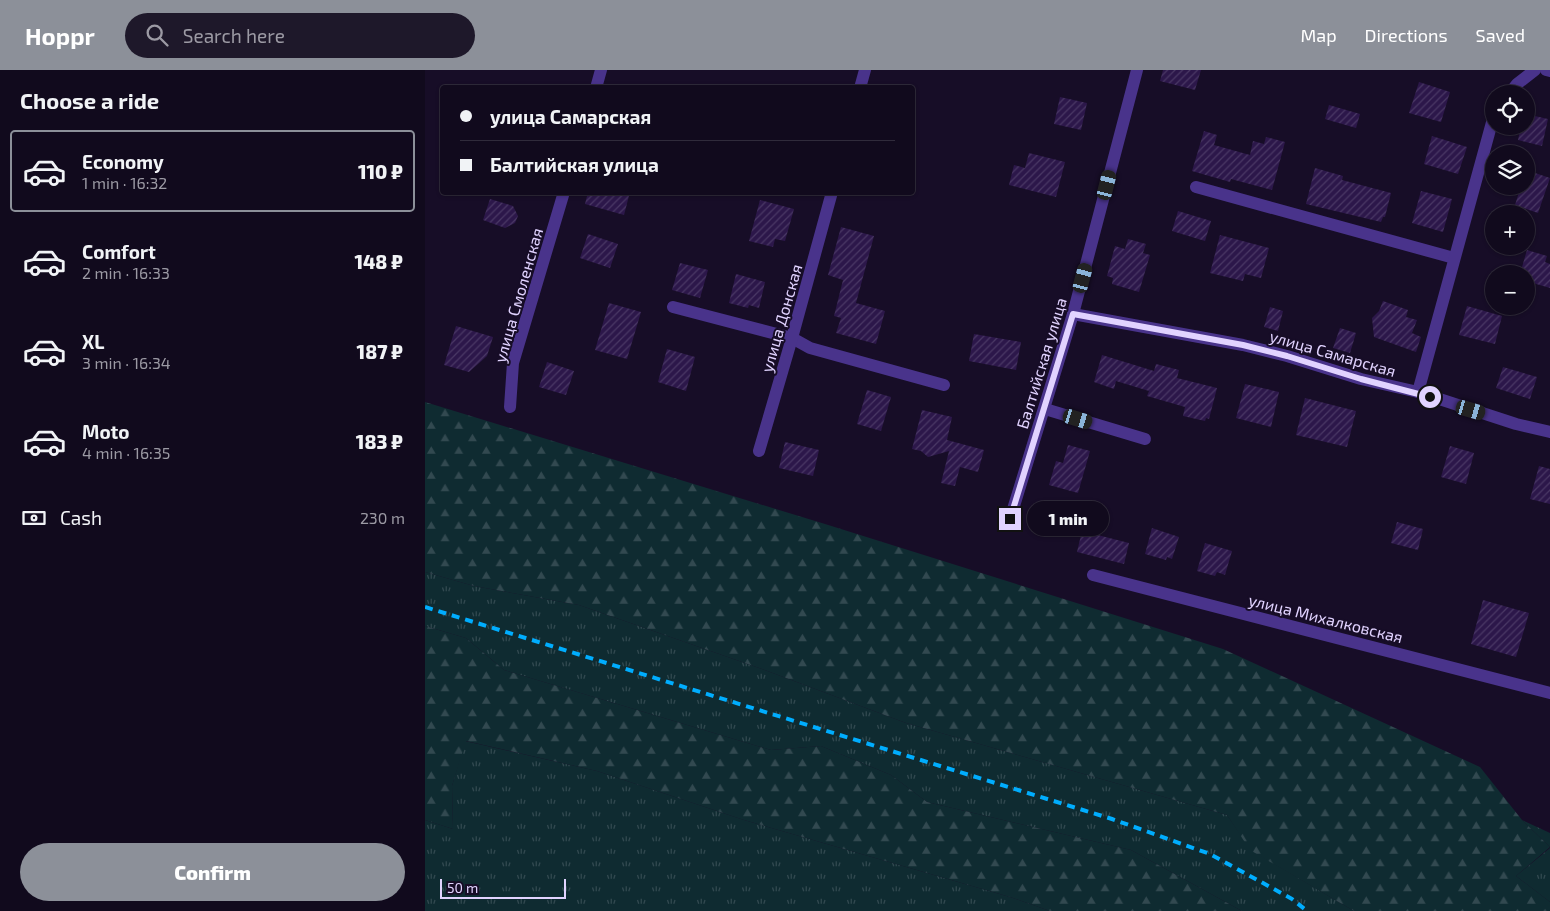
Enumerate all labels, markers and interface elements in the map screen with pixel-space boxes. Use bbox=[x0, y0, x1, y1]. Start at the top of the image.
search box bbox=[125, 13, 475, 58]
text: Hoppr bbox=[25, 21, 95, 50]
icon: search bbox=[143, 21, 171, 49]
text: Search here bbox=[183, 24, 285, 47]
text: Map bbox=[1300, 24, 1337, 46]
text: Directions bbox=[1365, 24, 1448, 46]
text: Saved bbox=[1476, 24, 1525, 46]
map controls bbox=[1485, 85, 1535, 315]
button: locate bbox=[1485, 85, 1535, 135]
text: Choose a ride bbox=[20, 87, 159, 113]
text: улица Самарская bbox=[490, 105, 651, 128]
button: layers bbox=[1485, 145, 1535, 195]
icon: car bbox=[22, 149, 67, 194]
text: Economy bbox=[82, 150, 164, 173]
text: Балтийская улица bbox=[490, 153, 659, 176]
text: 110 ₽ bbox=[358, 160, 403, 183]
car bbox=[1096, 169, 1117, 201]
text: 1 min · 16:32 bbox=[82, 173, 167, 192]
button: + bbox=[1485, 205, 1535, 255]
street label: улица Смоленская bbox=[490, 225, 547, 365]
icon: car bbox=[22, 239, 67, 284]
text: Comfort bbox=[82, 240, 156, 263]
text: 148 ₽ bbox=[354, 250, 403, 273]
street label: улица Донская bbox=[756, 262, 806, 375]
car bbox=[1071, 262, 1094, 294]
text: 2 min · 16:33 bbox=[82, 263, 170, 282]
button: − bbox=[1485, 265, 1535, 315]
street label: Балтийская улица bbox=[1012, 295, 1071, 431]
street label: улица Самарская bbox=[1267, 326, 1398, 381]
icon: car bbox=[22, 329, 67, 374]
text: XL bbox=[82, 330, 104, 353]
text: 187 ₽ bbox=[357, 340, 403, 363]
text: 3 min · 16:34 bbox=[82, 353, 171, 372]
route start bbox=[1419, 386, 1441, 408]
car bbox=[1454, 399, 1487, 421]
car bbox=[1061, 407, 1094, 431]
icon: car bbox=[22, 419, 67, 464]
text: Moto bbox=[82, 420, 130, 443]
text: 183 ₽ bbox=[356, 430, 403, 453]
text: 4 min · 16:35 bbox=[82, 443, 170, 462]
callout: 1 min bbox=[1027, 502, 1110, 536]
icon: cash bbox=[20, 504, 48, 532]
text: Cash bbox=[60, 506, 102, 529]
text: 230 m bbox=[360, 508, 405, 527]
route end bbox=[999, 508, 1021, 530]
text: 1 min bbox=[1048, 509, 1088, 528]
street label: улица Михалковская bbox=[1247, 590, 1405, 647]
button: Confirm bbox=[20, 843, 405, 901]
scale bar bbox=[440, 876, 566, 899]
text: 50 m bbox=[447, 879, 478, 896]

